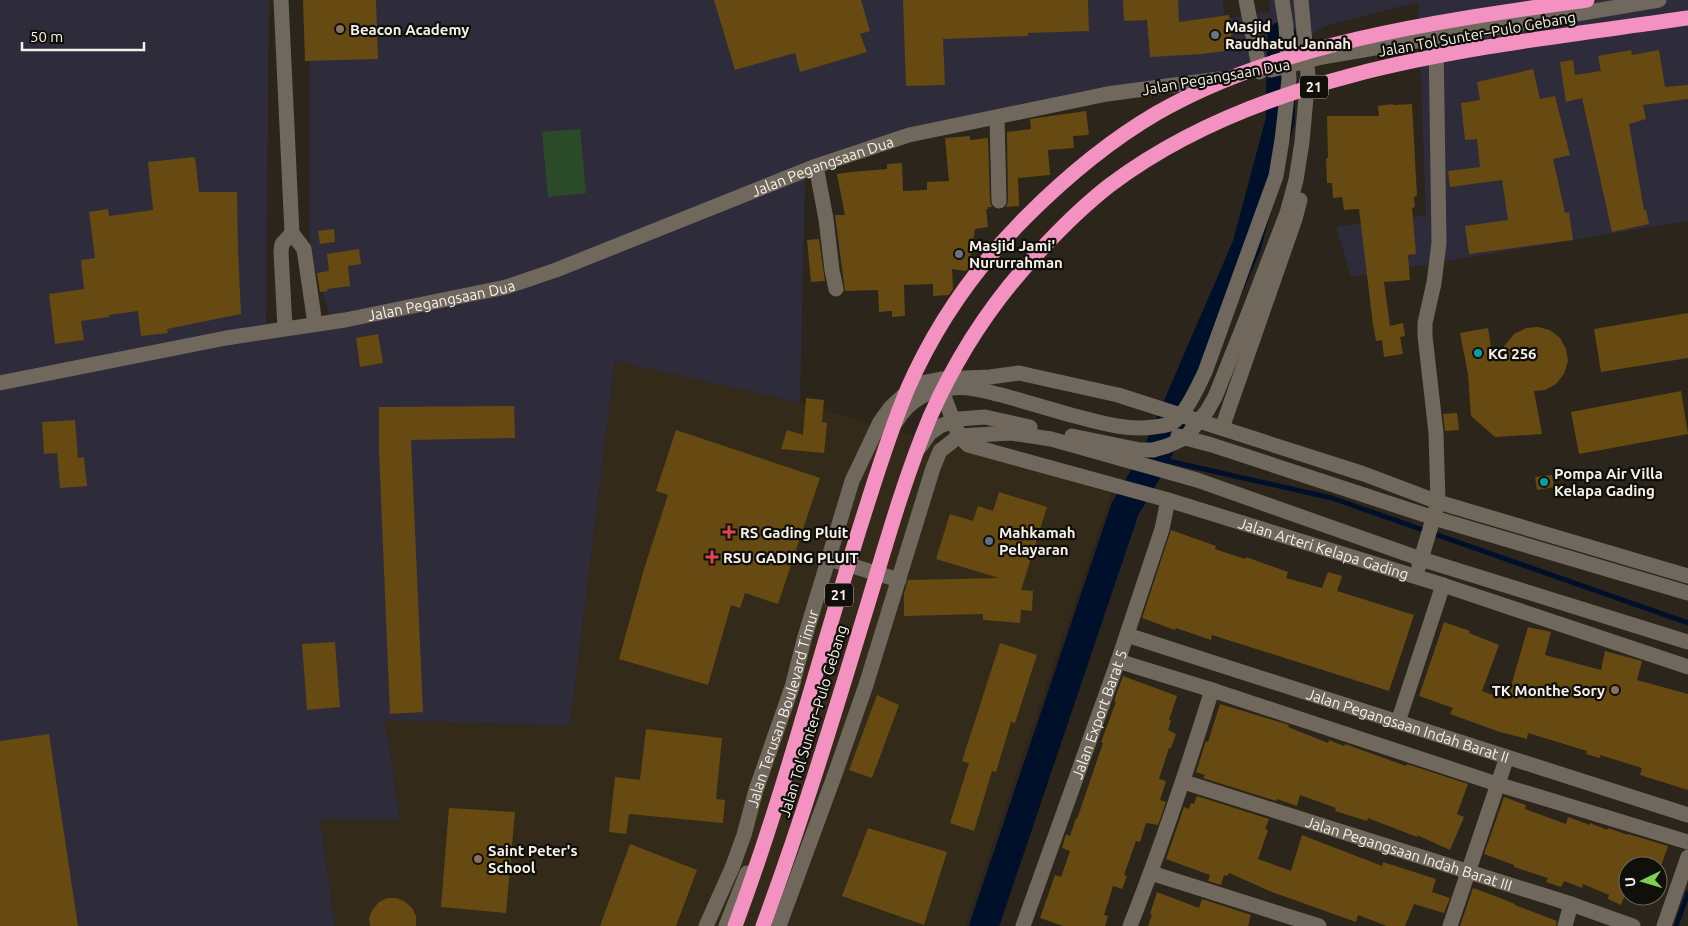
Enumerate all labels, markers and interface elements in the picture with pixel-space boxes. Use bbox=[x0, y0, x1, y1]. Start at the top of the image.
street label: Jalan Tol Sunter–Pulo Gebang bbox=[1377, 8, 1577, 60]
place label: Masjid Raudhatul Jannah bbox=[1225, 18, 1351, 52]
scale bar bbox=[22, 20, 145, 52]
place label: Beacon Academy bbox=[350, 21, 469, 38]
marker: Beacon Academy bbox=[334, 23, 346, 35]
text: 50 m bbox=[30, 28, 63, 45]
marker: Masjid Raudhatul Jannah bbox=[1209, 29, 1221, 41]
street label: Jalan Pegangsaan Dua bbox=[1141, 56, 1291, 98]
road number: 21 bbox=[1300, 75, 1328, 98]
street label: Jalan Pegangsaan Dua bbox=[749, 132, 896, 200]
place label: Masjid Jami' Nururrahman bbox=[969, 237, 1063, 271]
marker: Masjid Jami' Nururrahman bbox=[953, 248, 965, 260]
street label: Jalan Pegangsaan Dua bbox=[366, 276, 517, 324]
place label: KG 256 bbox=[1488, 345, 1537, 362]
marker: KG 256 bbox=[1472, 347, 1484, 359]
place label: Pompa Air Villa Kelapa Gading bbox=[1554, 465, 1663, 499]
marker: Pompa Air Villa Kelapa Gading bbox=[1538, 476, 1550, 488]
street label: Jalan Arteri Kelapa Gading bbox=[1237, 514, 1411, 582]
place label: RS Gading Pluit bbox=[740, 524, 849, 541]
place label: Mahkamah Pelayaran bbox=[999, 524, 1076, 558]
marker: RS Gading Pluit bbox=[722, 525, 736, 539]
marker: Mahkamah Pelayaran bbox=[983, 535, 995, 547]
place label: RSU GADING PLUIT bbox=[723, 549, 859, 566]
marker: RSU GADING PLUIT bbox=[705, 550, 719, 564]
road number: 21 bbox=[825, 584, 853, 606]
street label: Jalan Terusan Boulevard Timur bbox=[743, 607, 821, 809]
street label: Jalan Tol Sunter–Pulo Gebang bbox=[776, 623, 850, 819]
street label: Jalan Export Barat 5 bbox=[1068, 647, 1130, 781]
place label: TK Monthe Sory bbox=[1492, 682, 1605, 699]
marker: TK Monthe Sory bbox=[1609, 684, 1621, 696]
street label: Jalan Pegangsaan Indah Barat II bbox=[1304, 685, 1511, 766]
street label: Jalan Pegangsaan Indah Barat III bbox=[1304, 812, 1515, 893]
place label: Saint Peter's School bbox=[488, 842, 577, 876]
marker: Saint Peter's School bbox=[472, 853, 484, 865]
north arrow bbox=[1618, 856, 1668, 906]
text: U bbox=[1622, 877, 1638, 888]

